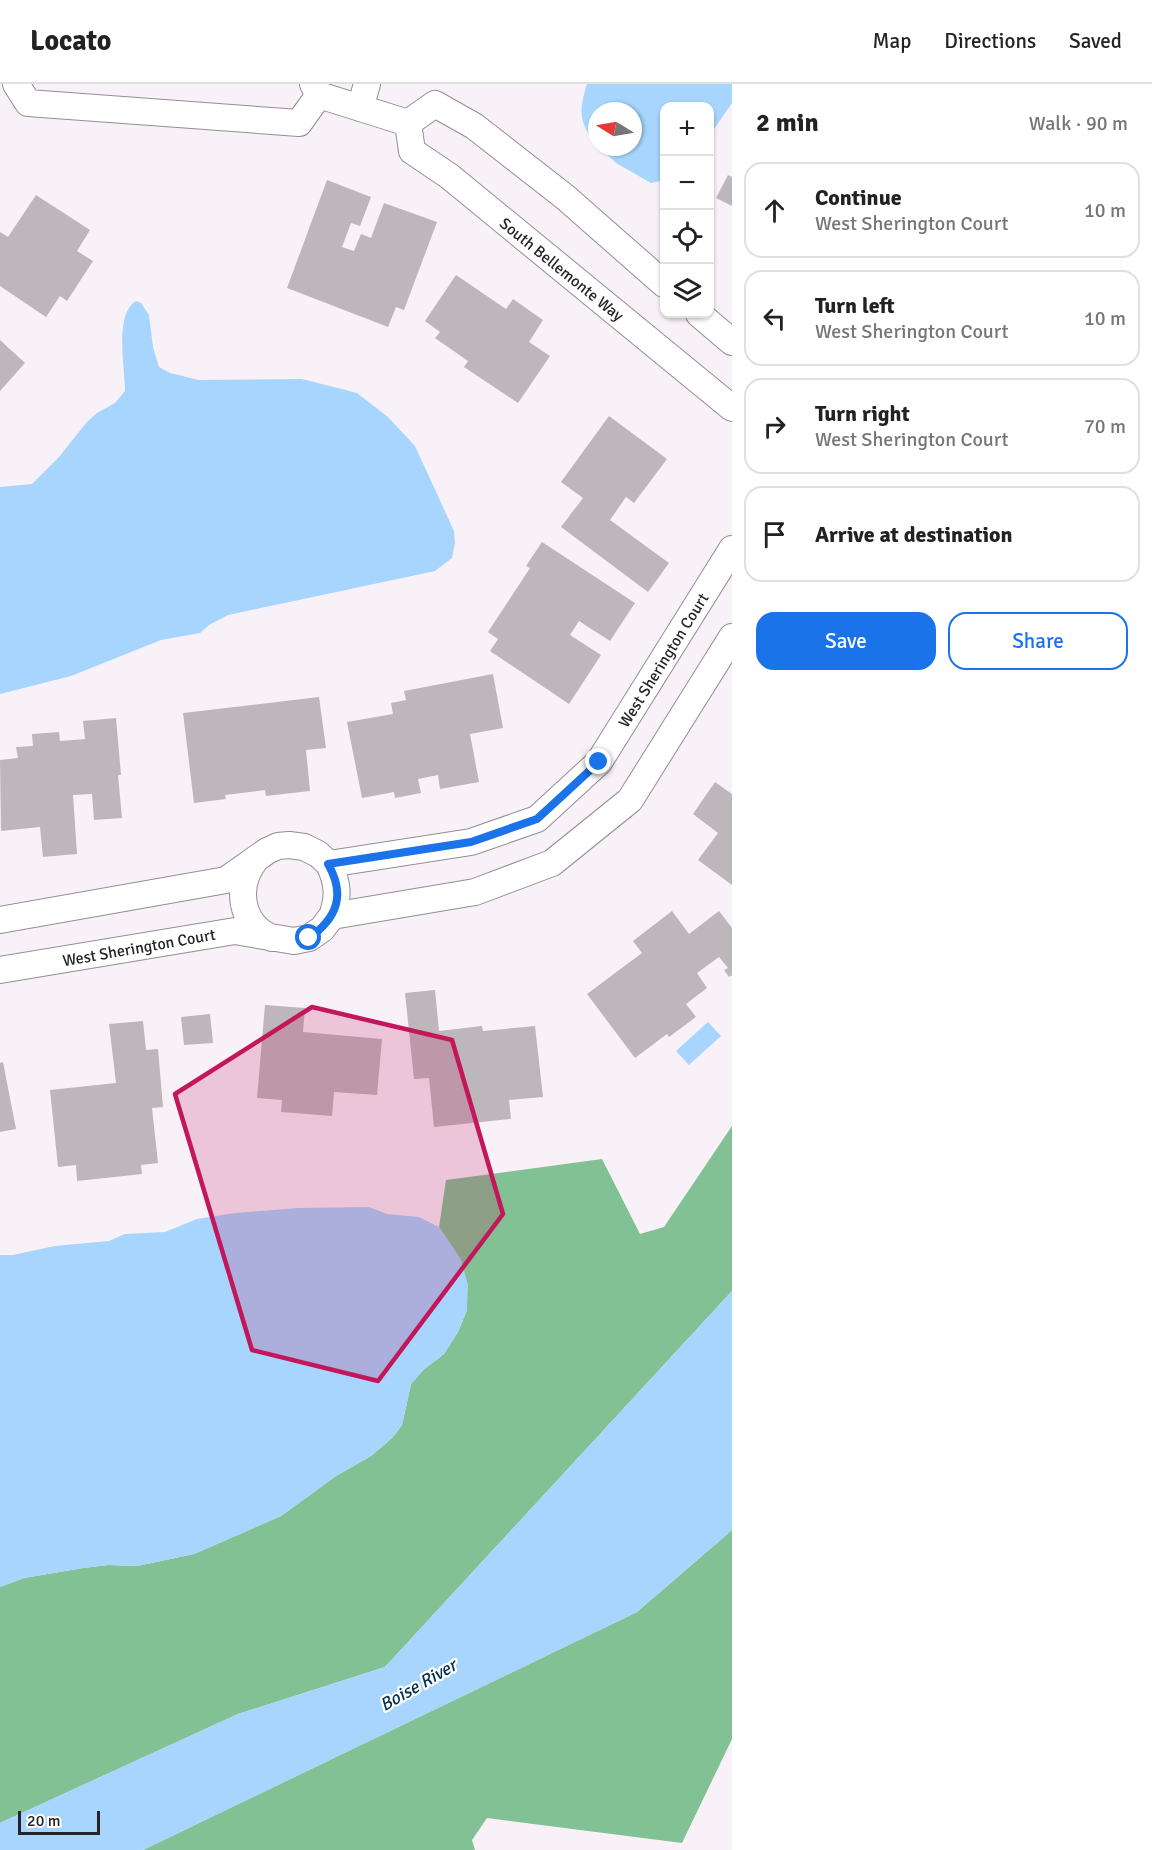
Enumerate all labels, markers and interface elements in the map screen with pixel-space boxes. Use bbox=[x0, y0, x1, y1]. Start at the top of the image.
text: Locato bbox=[30, 24, 111, 58]
text: Map bbox=[873, 28, 911, 54]
text: Directions bbox=[944, 28, 1036, 54]
text: Saved bbox=[1069, 28, 1122, 54]
north arrow bbox=[588, 102, 642, 156]
map controls bbox=[660, 102, 714, 318]
button: + bbox=[660, 102, 714, 156]
text: 2 min bbox=[756, 107, 819, 139]
text: Walk · 90 m bbox=[1029, 111, 1128, 136]
button: − bbox=[660, 156, 714, 210]
text: Continue bbox=[815, 184, 902, 211]
icon: ahead bbox=[758, 194, 791, 227]
text: 10 m bbox=[1084, 198, 1126, 223]
button: locate bbox=[660, 210, 714, 264]
text: West Sherington Court bbox=[815, 211, 1009, 236]
street label: South Bellemonte Way bbox=[495, 214, 628, 326]
button: layers bbox=[660, 264, 714, 318]
text: Turn left bbox=[815, 292, 895, 319]
icon: left bbox=[758, 302, 791, 335]
text: 10 m bbox=[1084, 306, 1126, 331]
text: West Sherington Court bbox=[815, 319, 1009, 344]
text: Turn right bbox=[815, 400, 910, 427]
icon: right bbox=[758, 410, 791, 443]
text: 70 m bbox=[1084, 414, 1126, 439]
text: West Sherington Court bbox=[815, 427, 1009, 452]
icon: arrive bbox=[758, 518, 791, 551]
text: Arrive at destination bbox=[815, 521, 1012, 548]
street label: West Sherington Court bbox=[614, 589, 714, 731]
button: Save bbox=[756, 612, 936, 670]
button: Share bbox=[948, 612, 1128, 670]
route end bbox=[585, 748, 611, 774]
route start bbox=[295, 924, 321, 950]
street label: West Sherington Court bbox=[61, 925, 218, 971]
water label: Boise River bbox=[376, 1653, 462, 1716]
scale bar bbox=[18, 1808, 100, 1836]
text: 20 m bbox=[27, 1811, 61, 1831]

